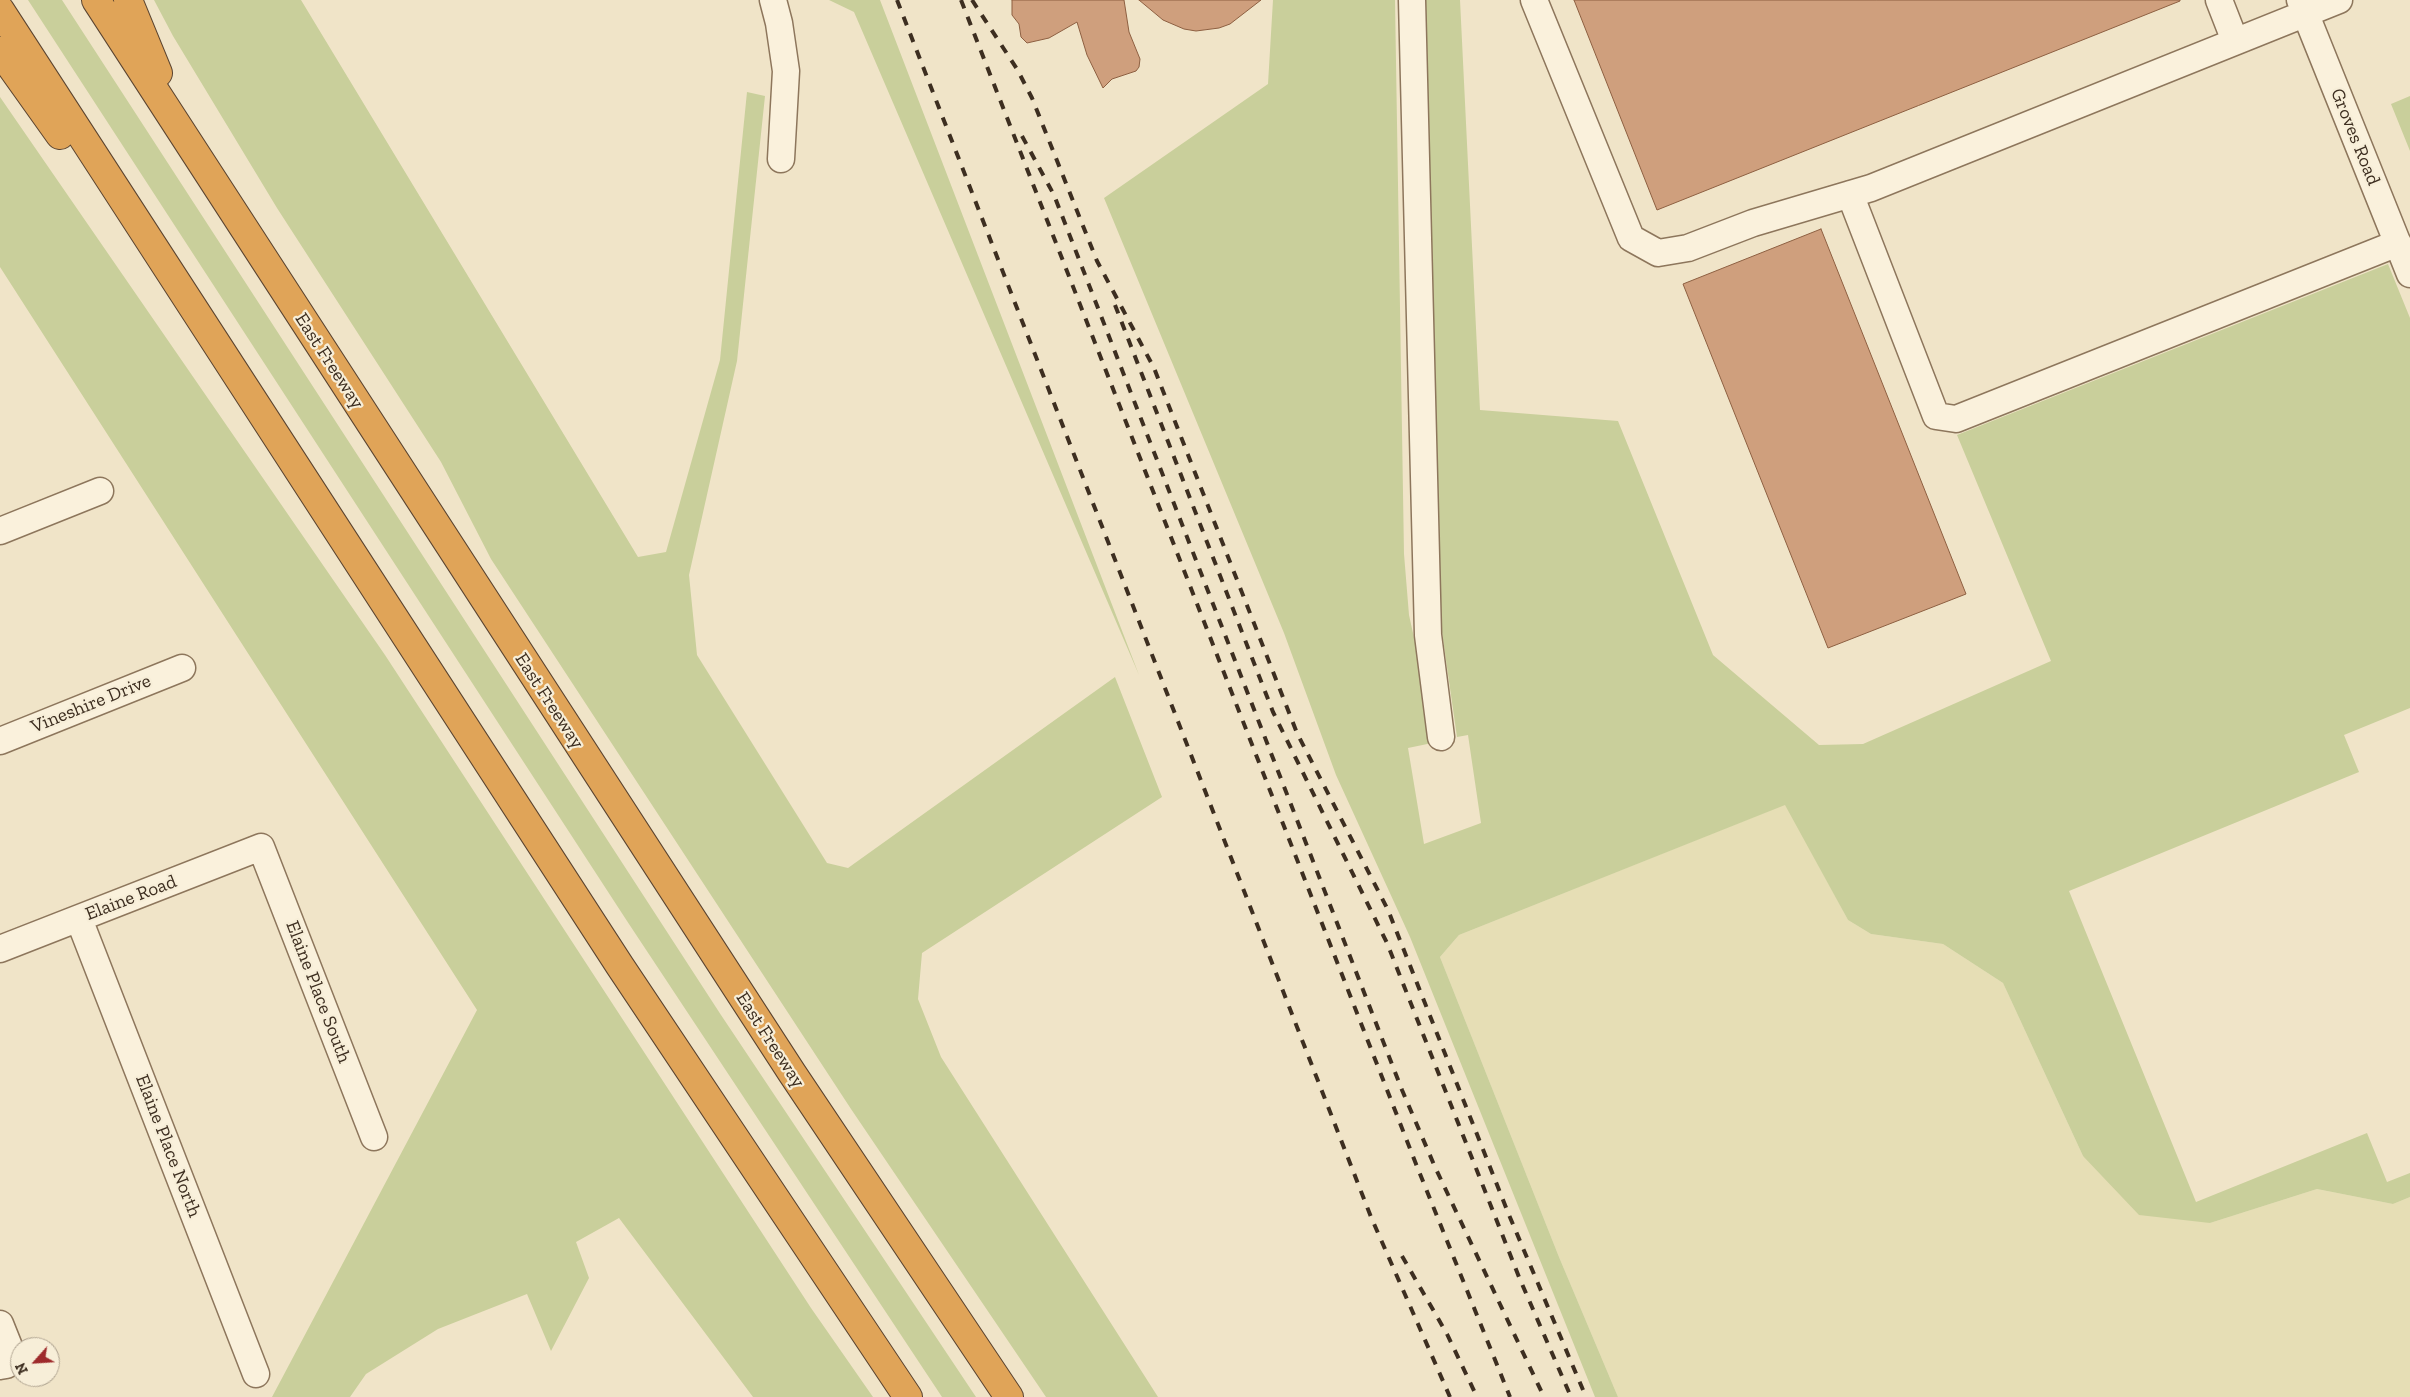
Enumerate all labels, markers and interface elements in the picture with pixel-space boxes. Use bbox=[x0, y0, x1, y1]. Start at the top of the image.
street label: Groves Road bbox=[2325, 85, 2385, 189]
street label: East Freeway bbox=[290, 309, 368, 413]
street label: East Freeway bbox=[510, 649, 588, 753]
street label: Vineshire Drive bbox=[28, 670, 154, 738]
street label: Elaine Road bbox=[82, 870, 180, 926]
street label: Elaine Place South bbox=[280, 918, 356, 1066]
street label: East Freeway bbox=[731, 988, 809, 1092]
street label: Elaine Place North bbox=[130, 1071, 206, 1221]
north arrow bbox=[10, 1337, 60, 1387]
text: N bbox=[12, 1360, 32, 1377]

